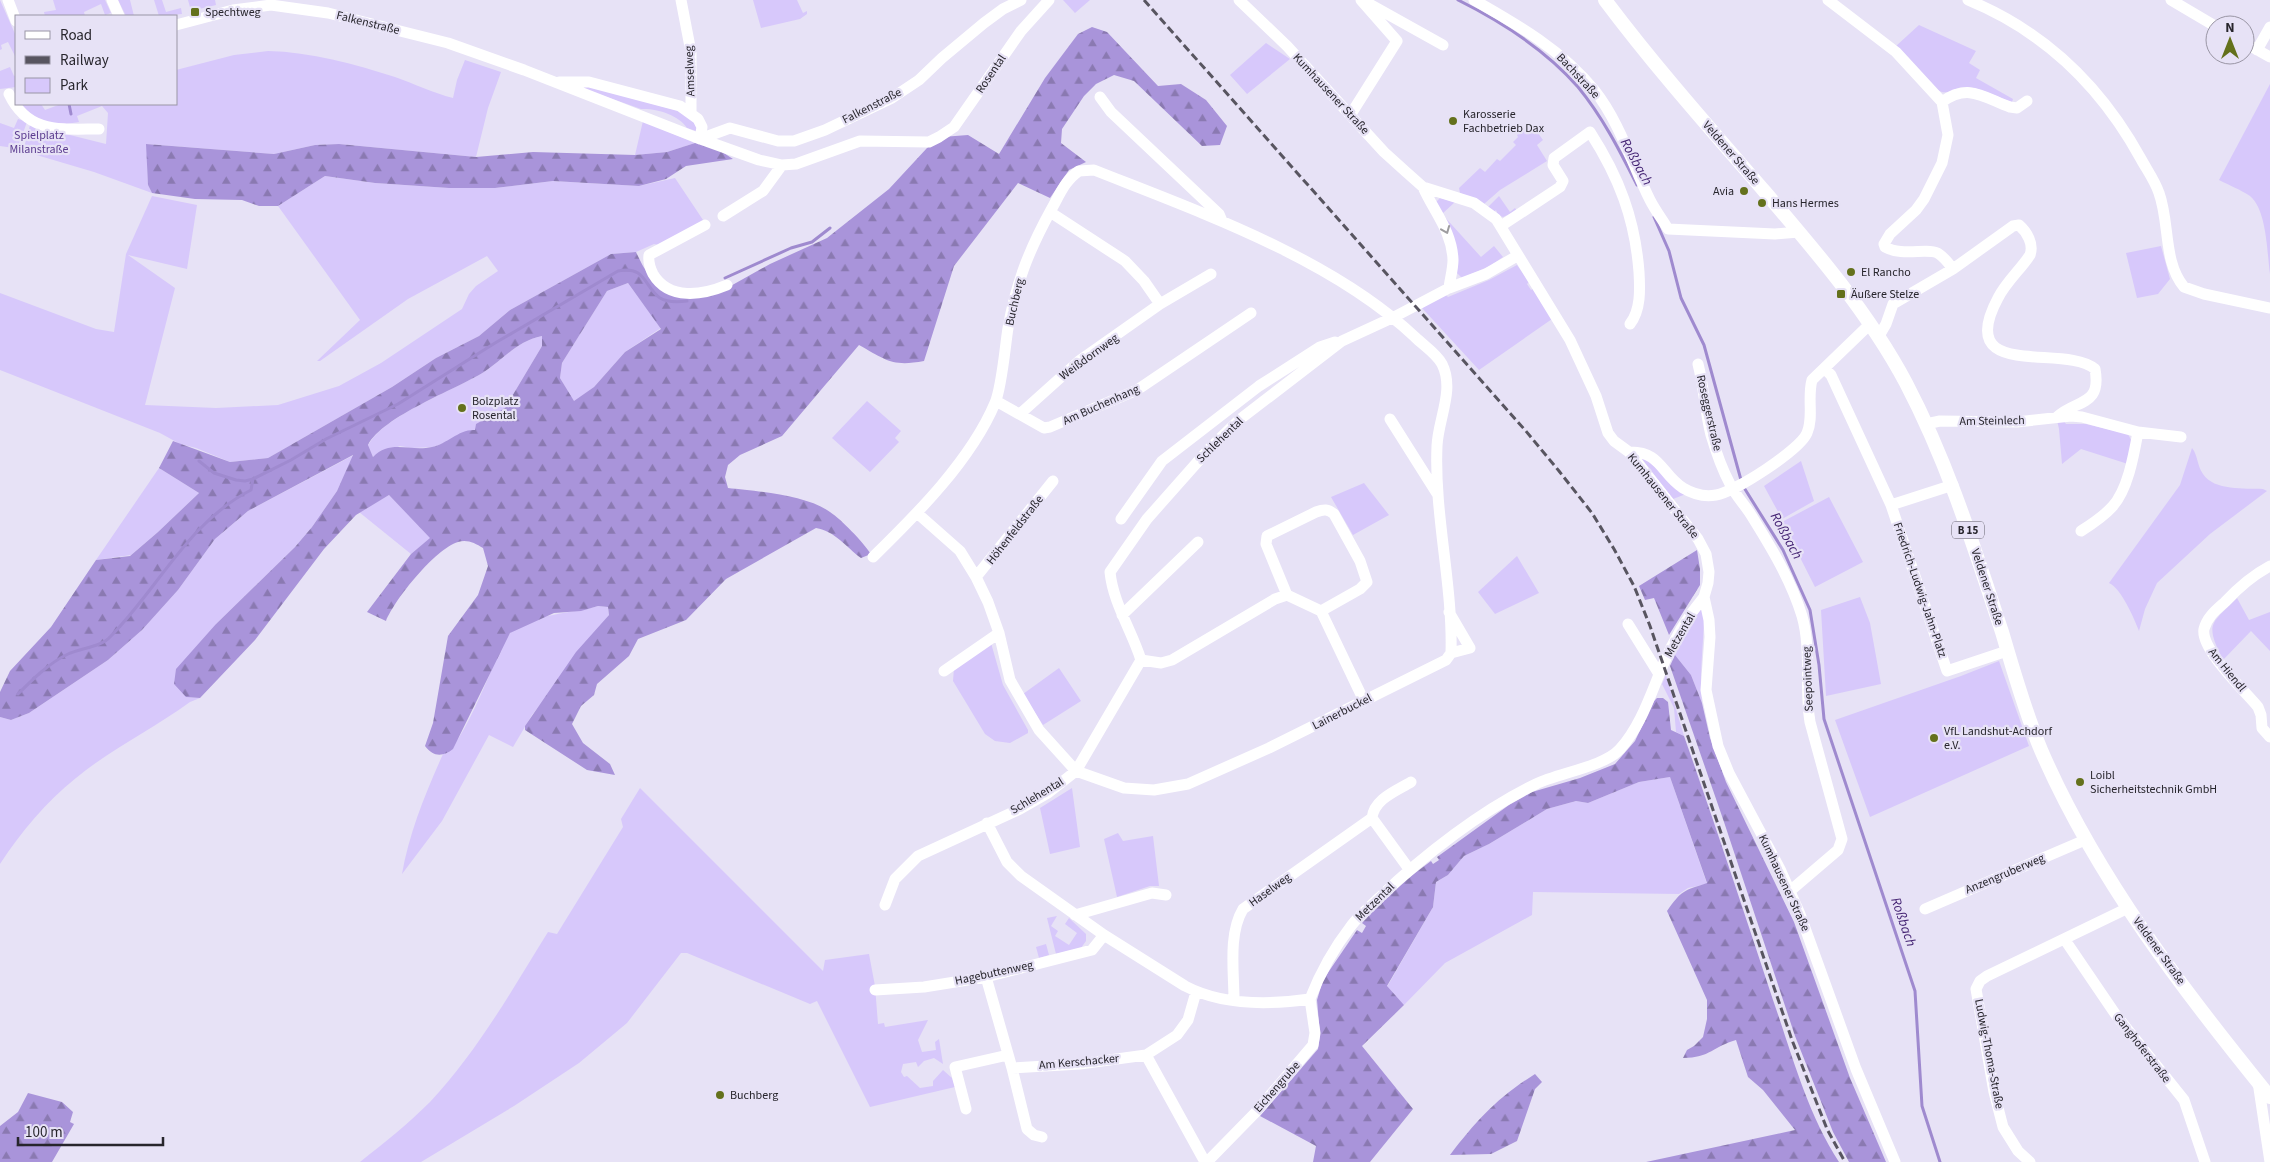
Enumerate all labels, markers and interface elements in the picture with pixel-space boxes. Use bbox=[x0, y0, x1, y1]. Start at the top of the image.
place label: Spechtweg bbox=[205, 4, 261, 21]
marker: Spechtweg bbox=[189, 6, 201, 18]
street label: Falkenstraße bbox=[335, 7, 401, 39]
legend bbox=[15, 15, 178, 105]
north arrow bbox=[2205, 15, 2255, 65]
text: N bbox=[2225, 18, 2235, 38]
text: Road bbox=[60, 25, 92, 46]
street label: Amselweg bbox=[681, 45, 699, 97]
street label: Bachstraße bbox=[1552, 49, 1604, 103]
text: Railway bbox=[60, 50, 109, 71]
street label: Kumhausener Straße bbox=[1289, 50, 1373, 138]
street label: Rosental bbox=[972, 51, 1010, 97]
text: Park bbox=[60, 75, 89, 96]
street label: Falkenstraße bbox=[839, 84, 905, 128]
place label: Karosserie Fachbetrieb Dax bbox=[1463, 106, 1545, 137]
marker: Karosserie Fachbetrieb Dax bbox=[1447, 115, 1459, 127]
street label: Veldener Straße bbox=[1698, 117, 1764, 189]
park label: Spielplatz Milanstraße bbox=[10, 127, 69, 158]
water label: Roßbach bbox=[1615, 135, 1657, 189]
place label: Avia bbox=[1713, 183, 1734, 200]
marker: Avia bbox=[1738, 185, 1750, 197]
place label: Hans Hermes bbox=[1772, 195, 1839, 212]
marker: Hans Hermes bbox=[1756, 197, 1768, 209]
one-way arrow bbox=[1440, 225, 1450, 234]
place label: El Rancho bbox=[1861, 264, 1911, 281]
marker: El Rancho bbox=[1845, 266, 1857, 278]
street label: Buchberg bbox=[1001, 277, 1029, 327]
place label: Äußere Stelze bbox=[1851, 286, 1919, 303]
marker: Äußere Stelze bbox=[1835, 288, 1847, 300]
street label: Weißdornweg bbox=[1056, 330, 1122, 384]
street label: Roseggerstraße bbox=[1692, 373, 1726, 453]
street label: Am Buchenhang bbox=[1060, 381, 1142, 429]
place label: Bolzplatz Rosental bbox=[472, 393, 518, 424]
marker: Bolzplatz Rosental bbox=[456, 402, 468, 414]
street label: Am Steinlech bbox=[1959, 412, 2025, 430]
street label: Schlehental bbox=[1193, 413, 1247, 467]
street label: Kumhausener Straße bbox=[1623, 450, 1703, 542]
street label: Höhenfeldstraße bbox=[982, 492, 1048, 568]
water label: Roßbach bbox=[1765, 509, 1807, 563]
street label: Friedrich-Ludwig-Jahn-Platz bbox=[1889, 520, 1951, 660]
road number: B 15 bbox=[1952, 522, 1984, 538]
street label: Veldener Straße bbox=[1967, 546, 2007, 628]
street label: Metzental bbox=[1660, 610, 1700, 660]
street label: Am Hiendl bbox=[2204, 644, 2250, 696]
street label: Seepointweg bbox=[1798, 646, 1818, 712]
street label: Lainerbuckel bbox=[1309, 690, 1375, 734]
place label: VfL Landshut-Achdorf e.V. bbox=[1944, 723, 2052, 754]
marker: VfL Landshut-Achdorf e.V. bbox=[1928, 732, 1940, 744]
place label: Loibl Sicherheitstechnik GmbH bbox=[2090, 767, 2217, 798]
street label: Schlehental bbox=[1007, 773, 1067, 819]
marker: Loibl Sicherheitstechnik GmbH bbox=[2074, 776, 2086, 788]
street label: Kumhausener Straße bbox=[1754, 832, 1814, 934]
street label: Anzengruberweg bbox=[1963, 850, 2047, 898]
street label: Haselweg bbox=[1245, 869, 1295, 911]
street label: Metzental bbox=[1351, 879, 1399, 925]
water label: Roßbach bbox=[1885, 895, 1921, 949]
street label: Veldener Straße bbox=[2129, 914, 2189, 988]
street label: Hagebuttenweg bbox=[953, 956, 1035, 990]
street label: Ludwig-Thoma-Straße bbox=[1970, 998, 2008, 1110]
street label: Ganghoferstraße bbox=[2109, 1010, 2175, 1086]
street label: Am Kerschacker bbox=[1038, 1050, 1121, 1074]
street label: Eichengrube bbox=[1250, 1058, 1304, 1116]
place label: Buchberg bbox=[730, 1087, 778, 1104]
marker: Buchberg bbox=[714, 1089, 726, 1101]
scale bar bbox=[18, 1114, 162, 1146]
text: 100 m bbox=[25, 1122, 63, 1143]

